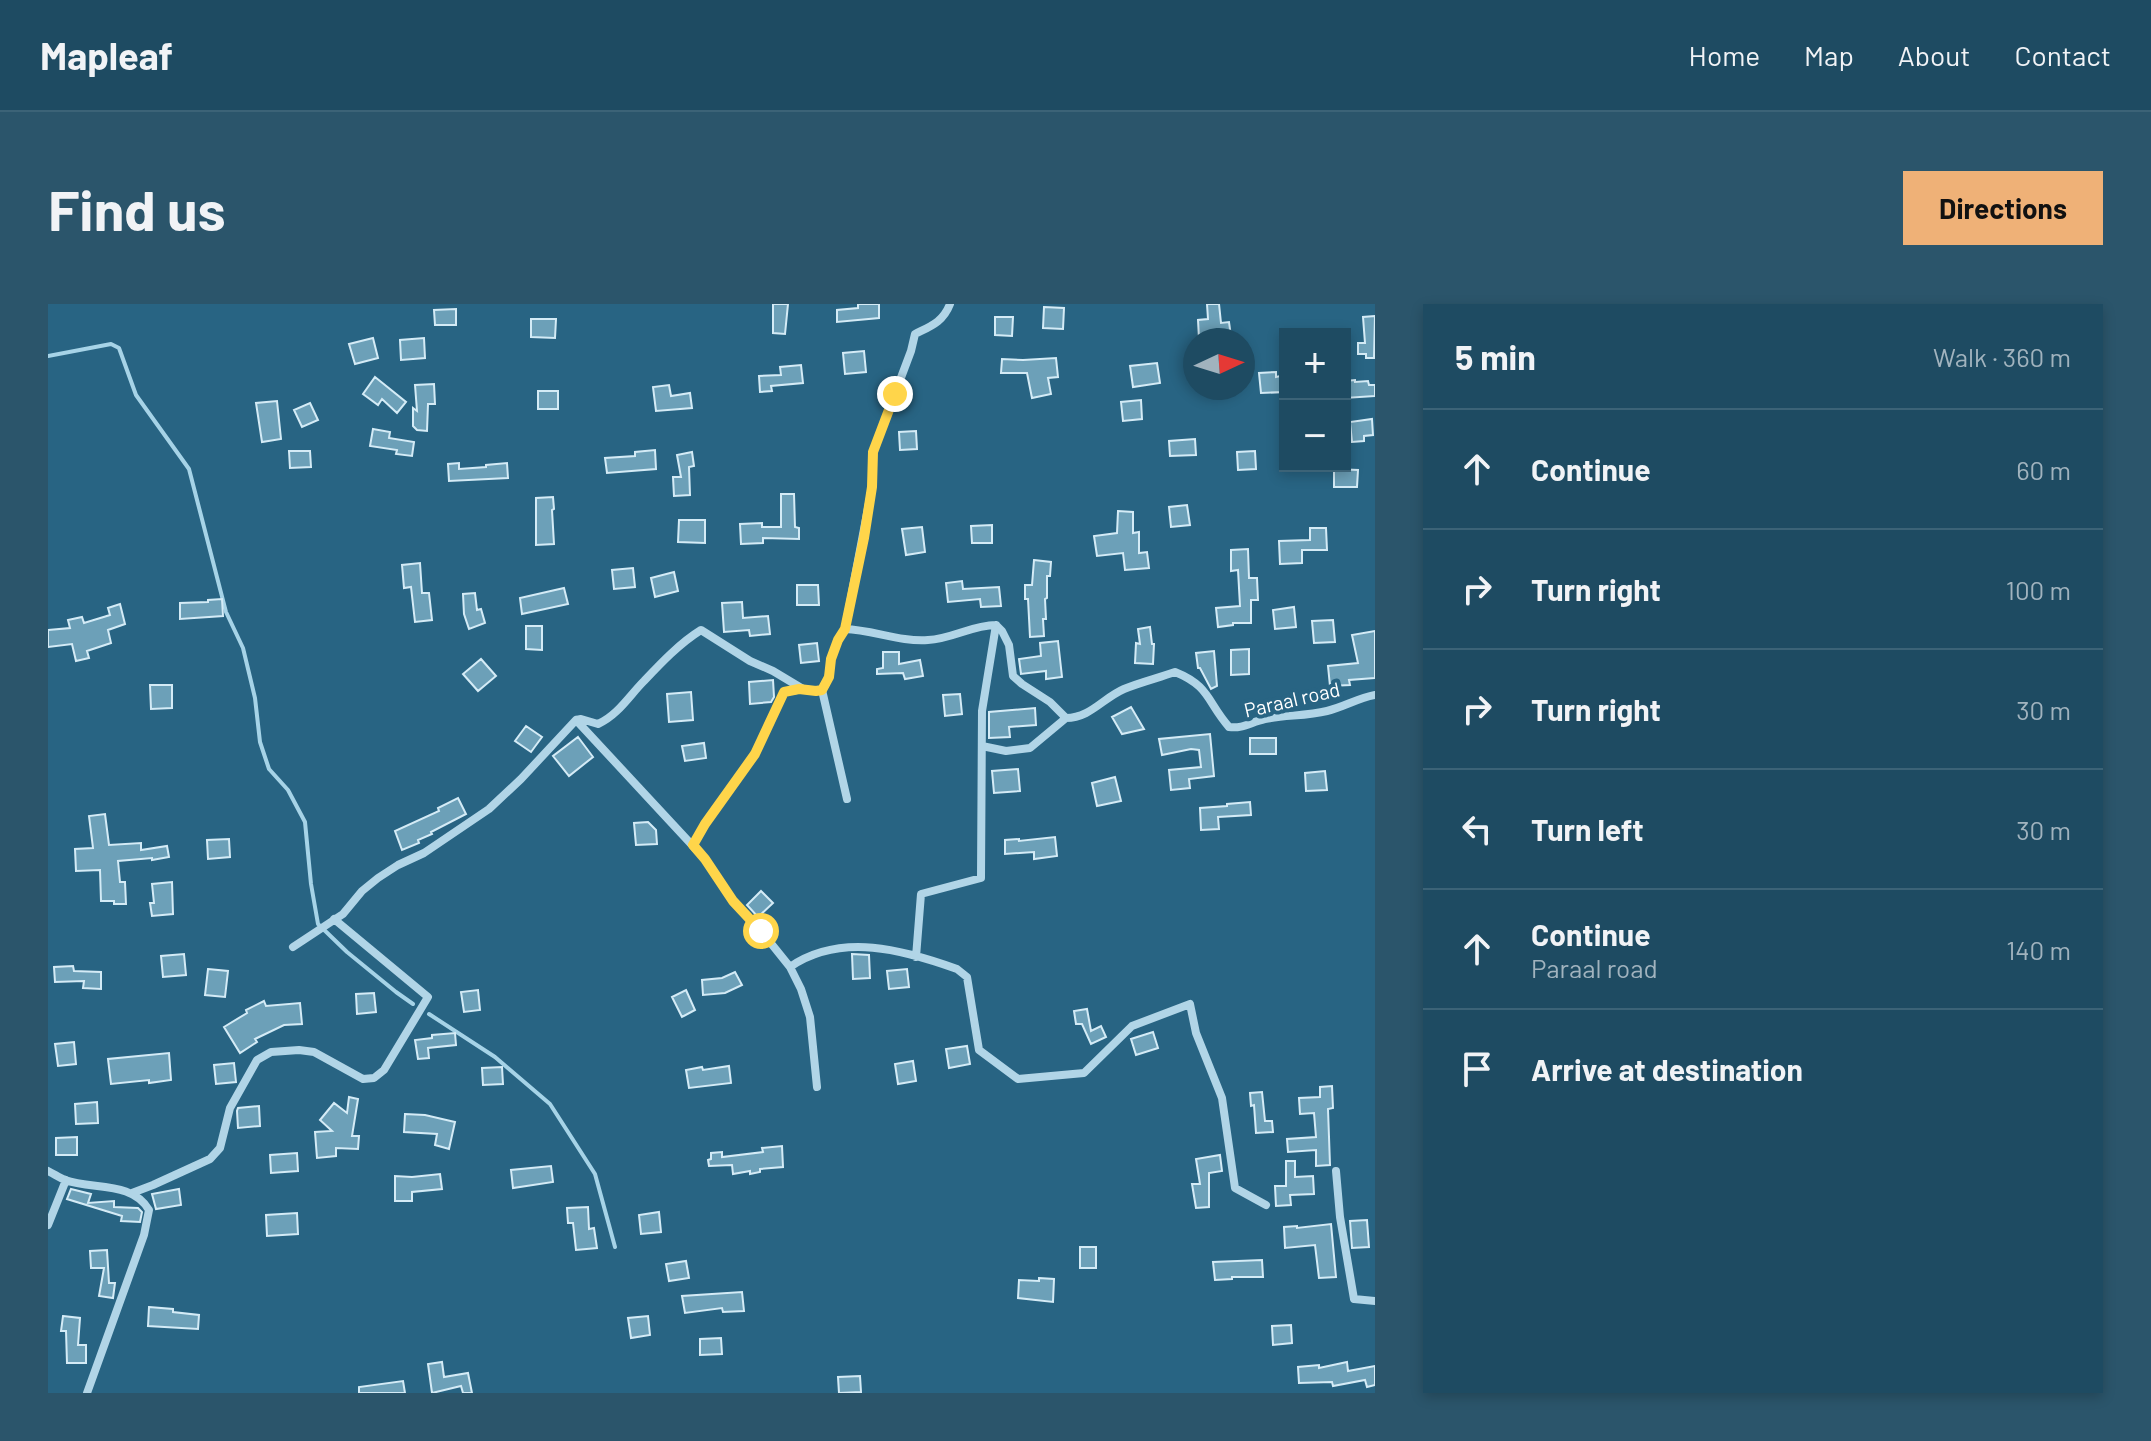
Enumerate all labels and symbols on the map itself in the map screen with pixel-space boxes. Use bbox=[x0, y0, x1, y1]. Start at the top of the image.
north arrow bbox=[1183, 328, 1255, 400]
route end bbox=[877, 376, 913, 412]
street label: Paraal road bbox=[1242, 676, 1342, 722]
route start bbox=[743, 913, 779, 949]

